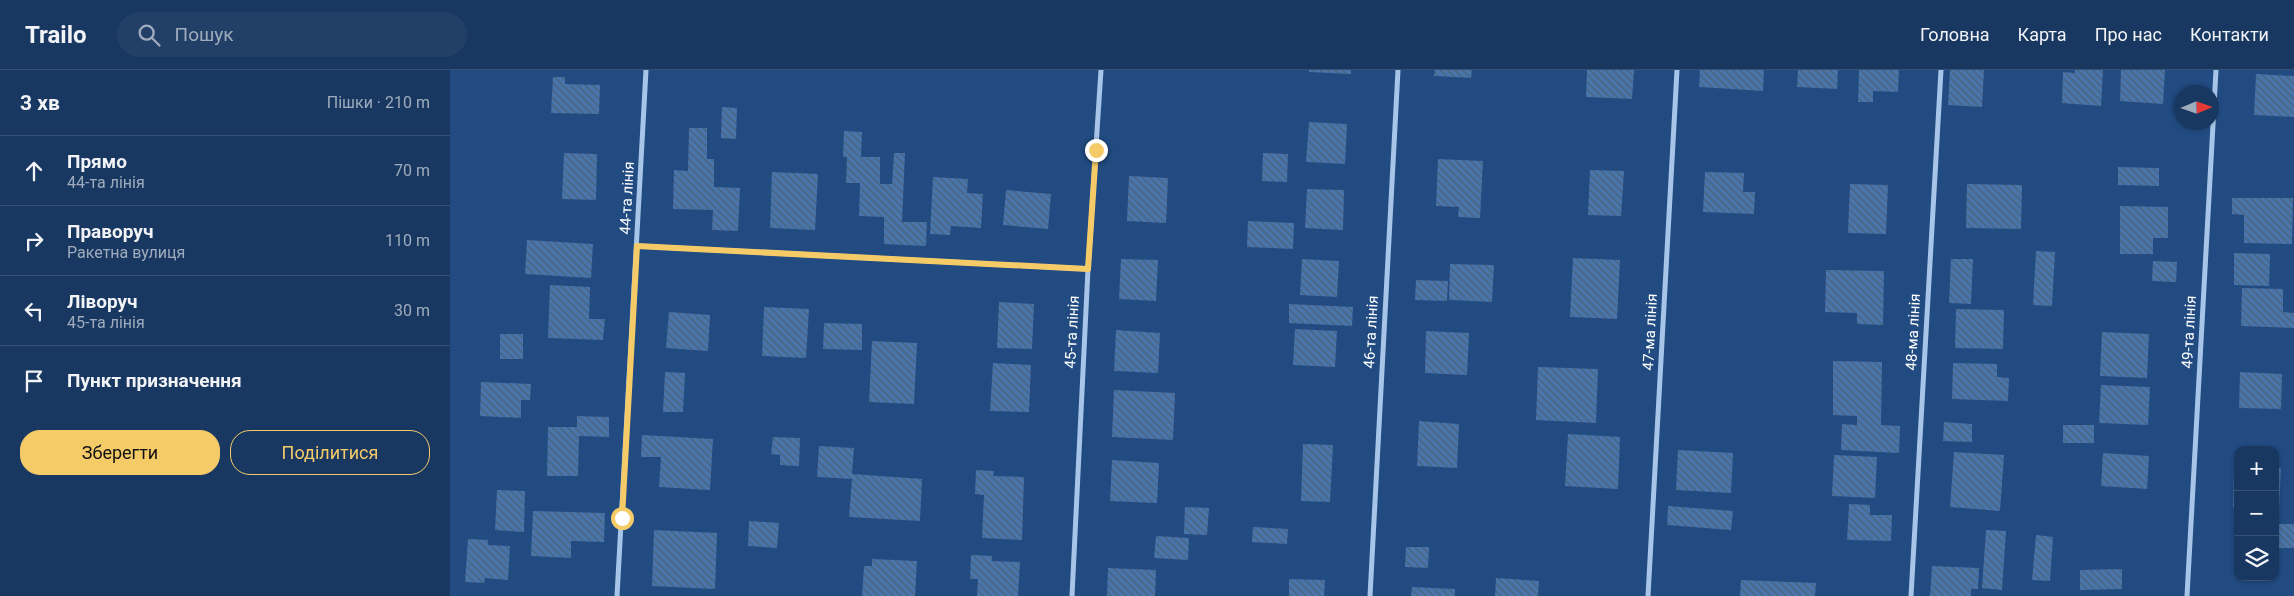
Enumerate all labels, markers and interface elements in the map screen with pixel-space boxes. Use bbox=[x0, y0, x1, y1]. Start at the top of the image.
search box bbox=[117, 12, 467, 57]
text: Trailo bbox=[25, 21, 87, 49]
icon: search bbox=[135, 21, 163, 49]
text: Пошук bbox=[175, 23, 234, 46]
text: Головна bbox=[1920, 24, 1990, 45]
text: Карта bbox=[2018, 24, 2067, 45]
text: Про нас bbox=[2095, 24, 2162, 45]
text: Контакти bbox=[2190, 24, 2269, 45]
north arrow bbox=[2174, 85, 2219, 130]
text: 3 хв bbox=[20, 91, 60, 115]
text: Пішки · 210 m bbox=[327, 93, 430, 112]
route end bbox=[1085, 139, 1108, 162]
text: Прямо bbox=[67, 150, 127, 173]
icon: ahead bbox=[20, 157, 48, 185]
text: 70 m bbox=[394, 161, 430, 180]
street label: 44-та лінія bbox=[616, 161, 638, 235]
text: 44-та лінія bbox=[67, 173, 145, 192]
text: Праворуч bbox=[67, 220, 153, 243]
icon: right bbox=[20, 227, 48, 255]
text: 110 m bbox=[385, 231, 430, 250]
text: Ракетна вулиця bbox=[67, 243, 185, 262]
text: Ліворуч bbox=[67, 290, 138, 313]
street label: 47-ма лінія bbox=[1639, 293, 1661, 371]
street label: 48-ма лінія bbox=[1902, 293, 1924, 371]
street label: 45-та лінія bbox=[1061, 295, 1083, 369]
street label: 46-та лінія bbox=[1360, 295, 1382, 369]
street label: 49-та лінія bbox=[2178, 295, 2200, 369]
icon: left bbox=[20, 297, 48, 325]
text: 30 m bbox=[394, 301, 430, 320]
text: 45-та лінія bbox=[67, 313, 145, 332]
icon: arrive bbox=[20, 367, 48, 395]
text: Пункт призначення bbox=[67, 369, 242, 392]
button: Зберегти bbox=[20, 430, 220, 475]
button: Поділитися bbox=[230, 430, 430, 475]
map controls bbox=[2234, 446, 2279, 581]
button: + bbox=[2234, 446, 2279, 491]
button: − bbox=[2234, 491, 2279, 536]
route start bbox=[611, 507, 634, 530]
button: layers bbox=[2234, 536, 2279, 581]

